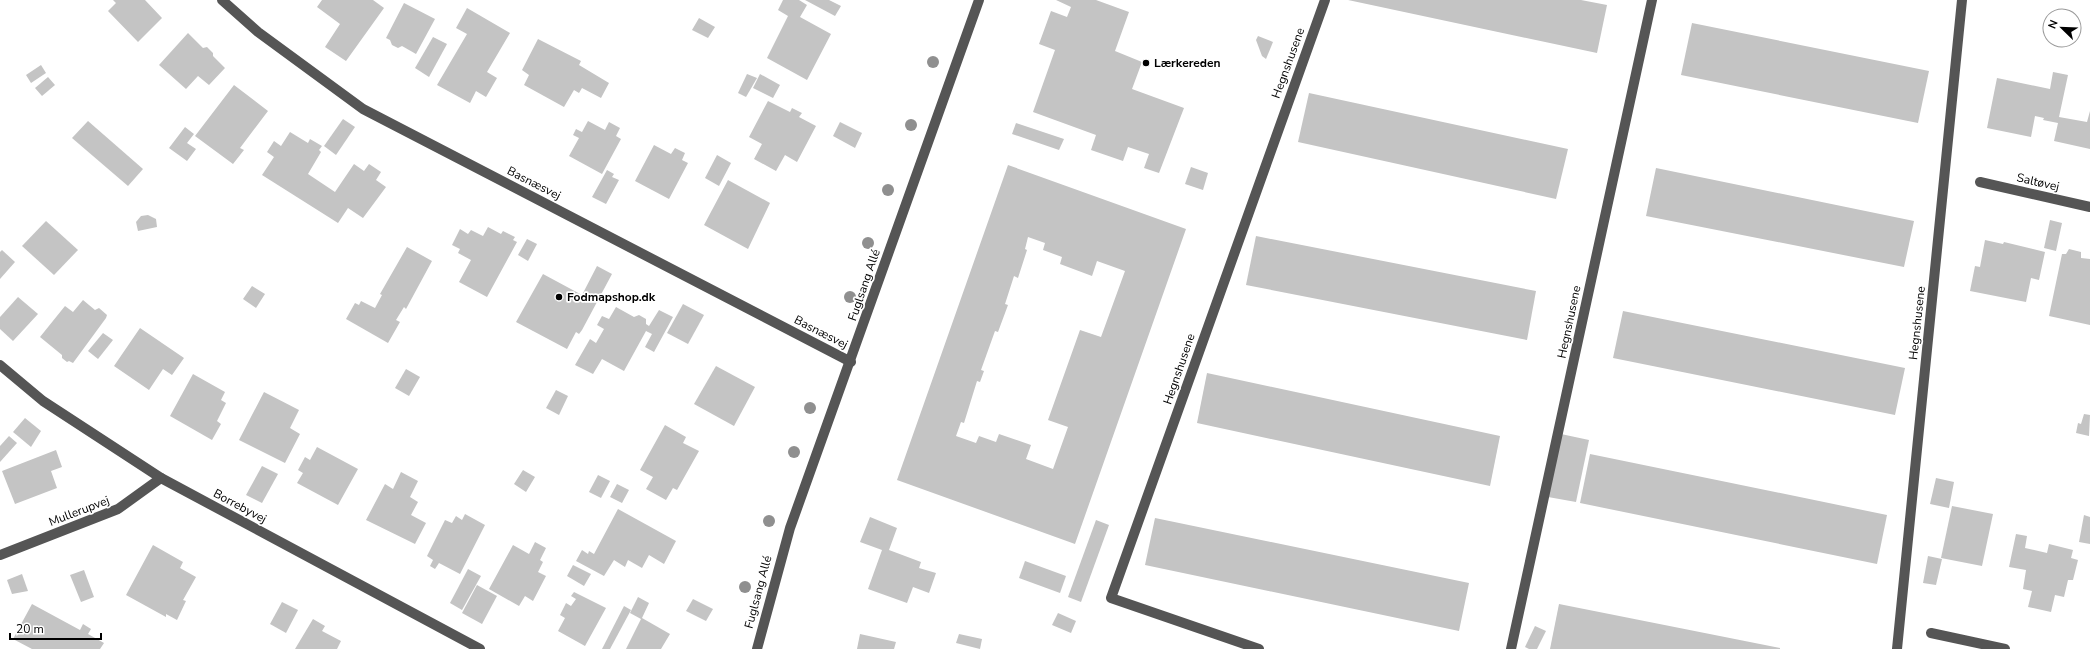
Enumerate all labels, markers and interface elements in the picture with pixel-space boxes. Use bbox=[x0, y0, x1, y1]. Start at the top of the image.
north arrow bbox=[2042, 8, 2082, 48]
text: N bbox=[2045, 18, 2062, 31]
street label: Hegnshusene bbox=[1268, 25, 1308, 101]
place label: Lærkereden bbox=[1154, 55, 1220, 71]
marker: Lærkereden bbox=[1141, 58, 1151, 68]
street label: Basnæsvej bbox=[504, 163, 564, 203]
street label: Saltøvej bbox=[2015, 169, 2061, 195]
street label: Fuglsang Allé bbox=[844, 247, 884, 323]
street label: Hegnshusene bbox=[1553, 284, 1585, 360]
street label: Hegnshusene bbox=[1905, 285, 1929, 361]
place label: Fodmapshop.dk bbox=[567, 289, 656, 305]
marker: Fodmapshop.dk bbox=[554, 292, 564, 302]
street label: Basnæsvej bbox=[791, 312, 851, 352]
street label: Hegnshusene bbox=[1159, 331, 1199, 407]
street label: Borrebyvej bbox=[211, 485, 270, 527]
street label: Mullerupvej bbox=[46, 492, 112, 530]
street label: Fuglsang Allé bbox=[741, 554, 775, 630]
scale bar bbox=[10, 615, 101, 641]
text: 20 m bbox=[16, 621, 44, 637]

